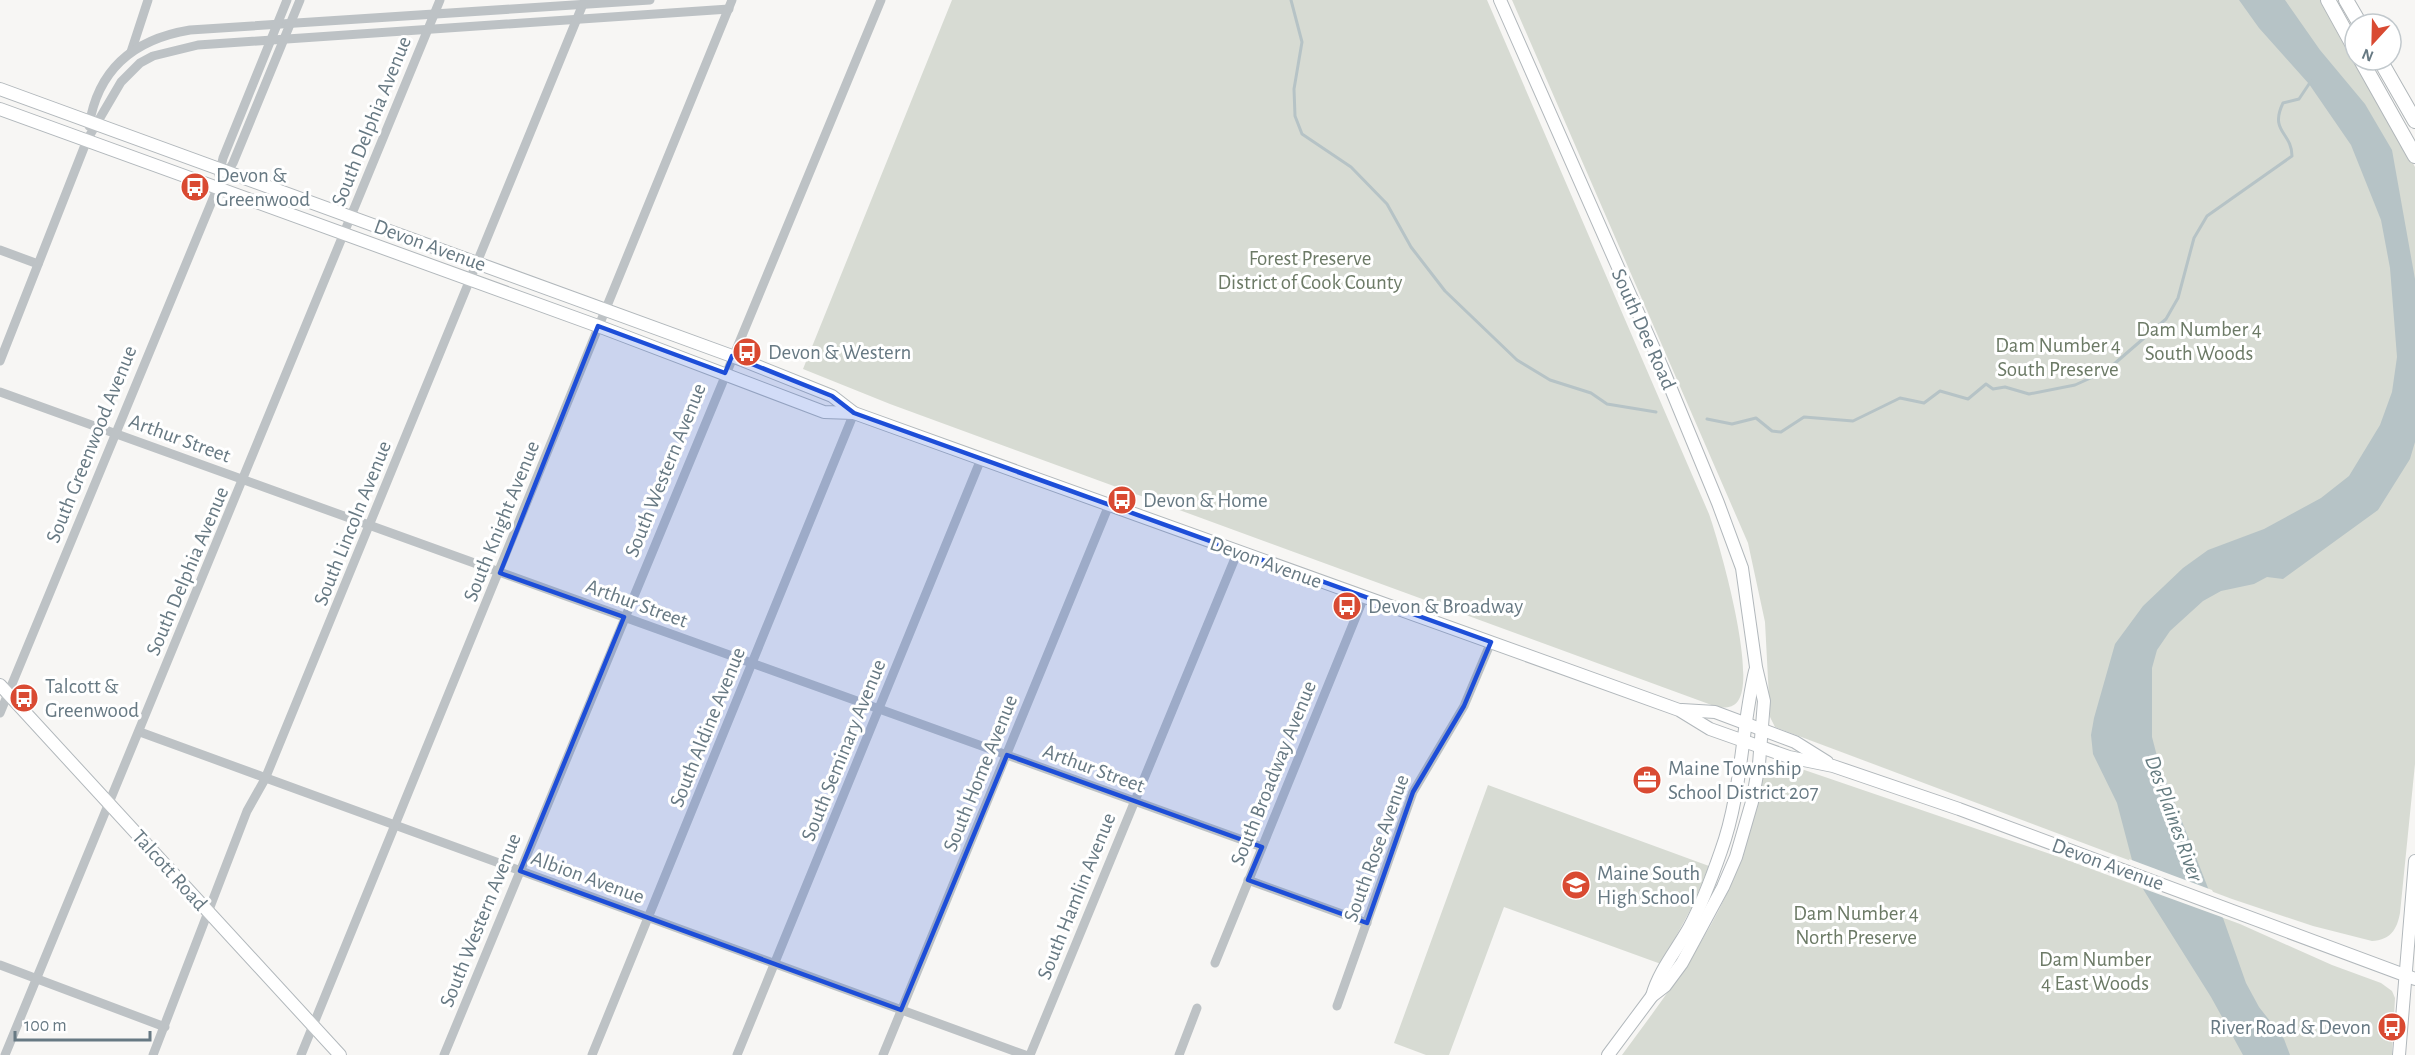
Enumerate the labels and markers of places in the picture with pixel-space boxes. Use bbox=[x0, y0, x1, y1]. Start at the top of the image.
place label: Devon & Greenwood bbox=[216, 165, 310, 210]
bus stop icon: Devon & Greenwood bbox=[179, 171, 211, 203]
bus stop icon: Devon & Western bbox=[731, 336, 763, 368]
place label: Devon & Western bbox=[768, 342, 911, 363]
bus stop icon: Devon & Home bbox=[1106, 484, 1138, 516]
place label: Devon & Home bbox=[1143, 490, 1268, 511]
bus stop icon: Devon & Broadway bbox=[1331, 590, 1363, 622]
place label: Devon & Broadway bbox=[1368, 596, 1523, 617]
place label: Talcott & Greenwood bbox=[45, 676, 139, 721]
bus stop icon: Talcott & Greenwood bbox=[8, 682, 40, 714]
place label: Maine Township School District 207 bbox=[1668, 758, 1819, 803]
office icon: Maine Township School District 207 bbox=[1631, 764, 1663, 796]
place label: Maine South High School bbox=[1597, 863, 1700, 908]
school or university icon: Maine South High School bbox=[1560, 869, 1592, 901]
bus stop icon: River Road & Devon bbox=[2376, 1011, 2408, 1043]
place label: River Road & Devon bbox=[2210, 1017, 2371, 1038]

